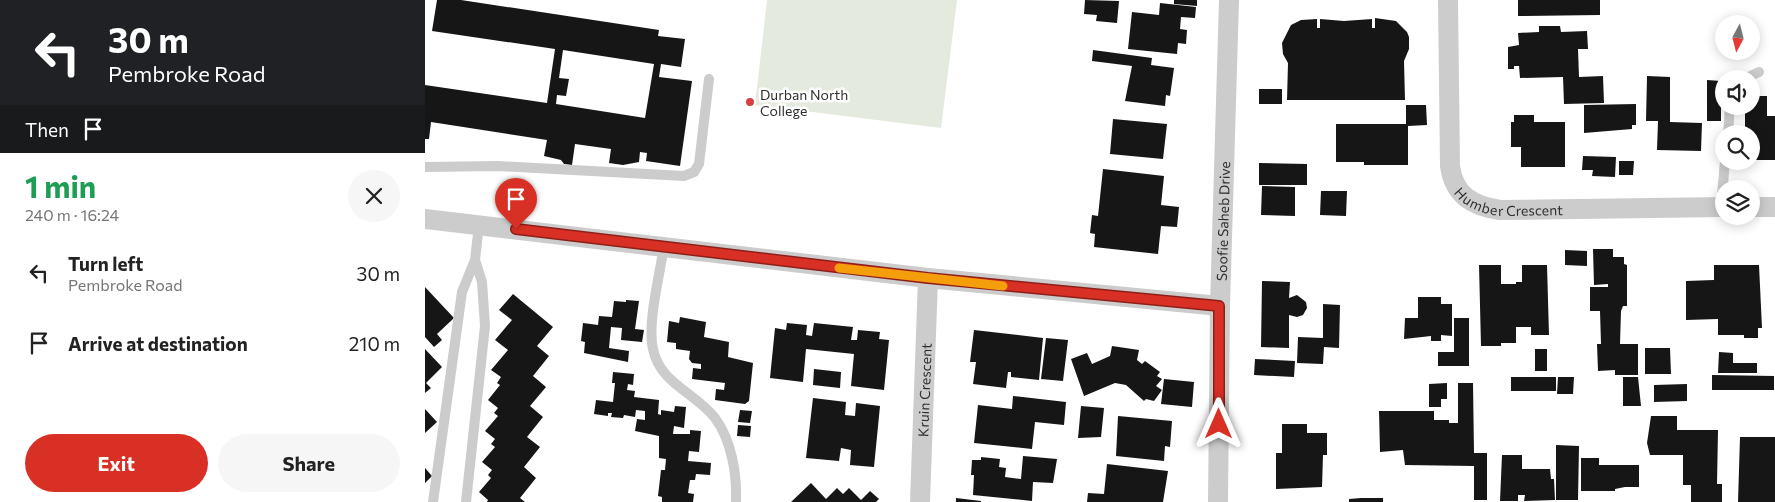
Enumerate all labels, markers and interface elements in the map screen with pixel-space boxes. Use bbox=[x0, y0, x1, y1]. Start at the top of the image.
north arrow bbox=[1715, 15, 1760, 60]
map controls bbox=[1715, 15, 1760, 225]
text: 30 m bbox=[108, 17, 189, 60]
icon: left bbox=[25, 20, 90, 85]
text: Pembroke Road bbox=[108, 60, 265, 87]
button: sound bbox=[1715, 70, 1760, 115]
place label: Durban North College bbox=[760, 86, 848, 119]
marker: Durban North College bbox=[744, 96, 756, 108]
icon: arrive bbox=[79, 115, 107, 143]
text: Then bbox=[25, 118, 69, 141]
button: search bbox=[1715, 125, 1760, 170]
street label: Soofie Saheb Drive bbox=[1212, 161, 1233, 281]
text: 1 min bbox=[25, 167, 96, 204]
button: close bbox=[348, 170, 400, 222]
pin bbox=[495, 178, 537, 229]
button: layers bbox=[1715, 180, 1760, 225]
street label: Humber Crescent bbox=[1451, 183, 1563, 219]
icon: arrive bbox=[502, 185, 530, 213]
text: 240 m · 16:24 bbox=[25, 205, 119, 224]
text: Turn left bbox=[68, 252, 143, 275]
icon: left bbox=[25, 259, 53, 287]
text: 30 m bbox=[357, 262, 400, 285]
text: Pembroke Road bbox=[68, 275, 182, 294]
icon: arrive bbox=[25, 329, 53, 357]
text: Arrive at destination bbox=[68, 332, 248, 355]
text: 210 m bbox=[349, 332, 400, 355]
street label: Kruin Crescent bbox=[914, 343, 934, 437]
position arrow bbox=[1192, 397, 1244, 449]
button: Exit bbox=[25, 434, 208, 492]
button: Share bbox=[218, 434, 400, 492]

